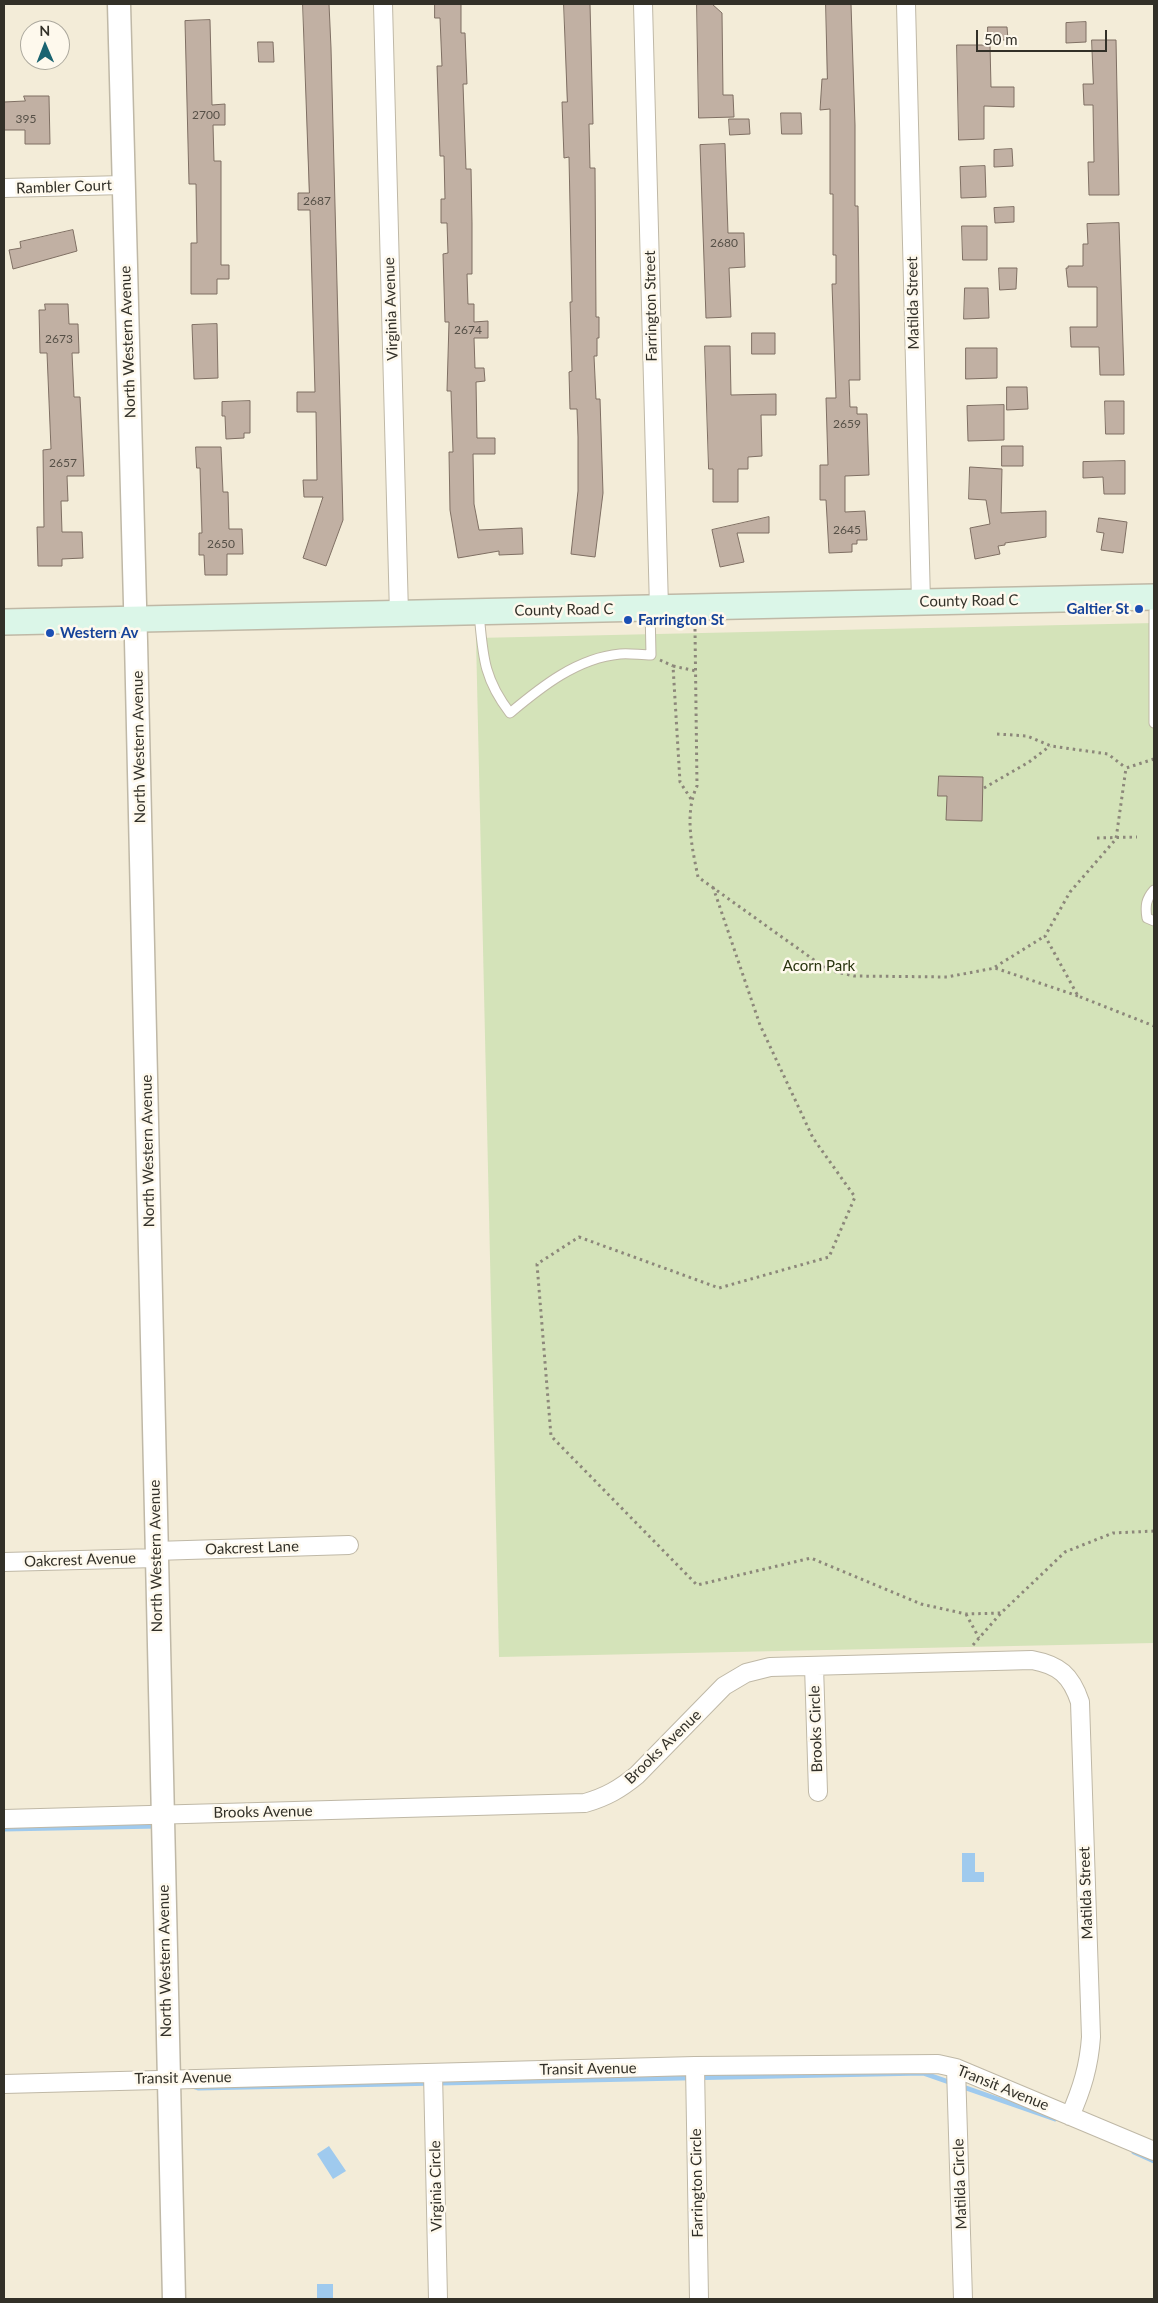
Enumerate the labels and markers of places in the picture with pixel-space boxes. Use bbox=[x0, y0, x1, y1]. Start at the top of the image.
place label: Galtier St bbox=[1066, 600, 1129, 618]
marker: Galtier St bbox=[1133, 603, 1145, 615]
place label: Farrington St bbox=[638, 611, 724, 629]
marker: Farrington St bbox=[622, 614, 634, 626]
place label: Western Av bbox=[60, 624, 138, 642]
marker: Western Av bbox=[44, 627, 56, 639]

